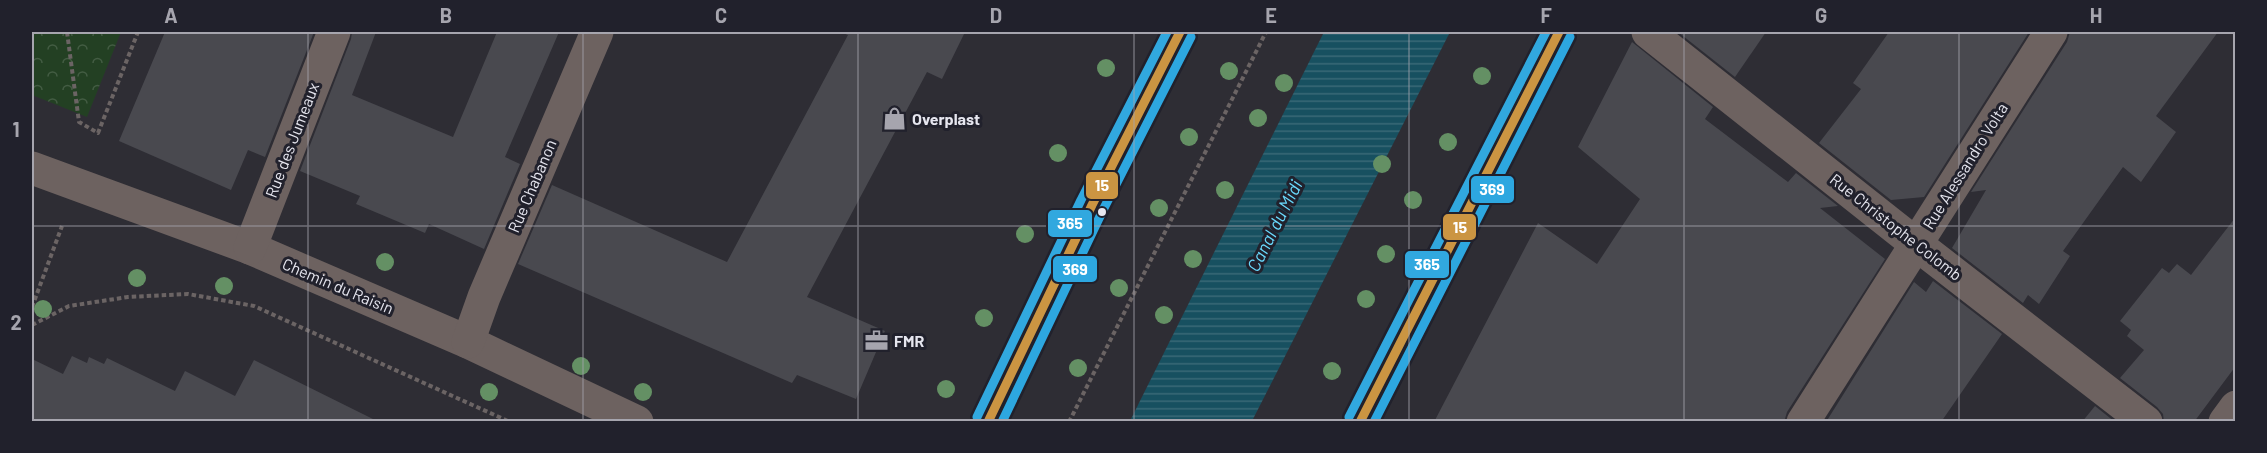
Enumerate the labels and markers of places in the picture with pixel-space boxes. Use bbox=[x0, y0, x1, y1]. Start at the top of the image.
shop icon: Overplast bbox=[881, 106, 907, 132]
place label: Overplast bbox=[912, 109, 980, 128]
unlabelled marker bbox=[1096, 206, 1108, 218]
office icon: FMR bbox=[863, 328, 889, 354]
place label: FMR bbox=[894, 331, 924, 350]

